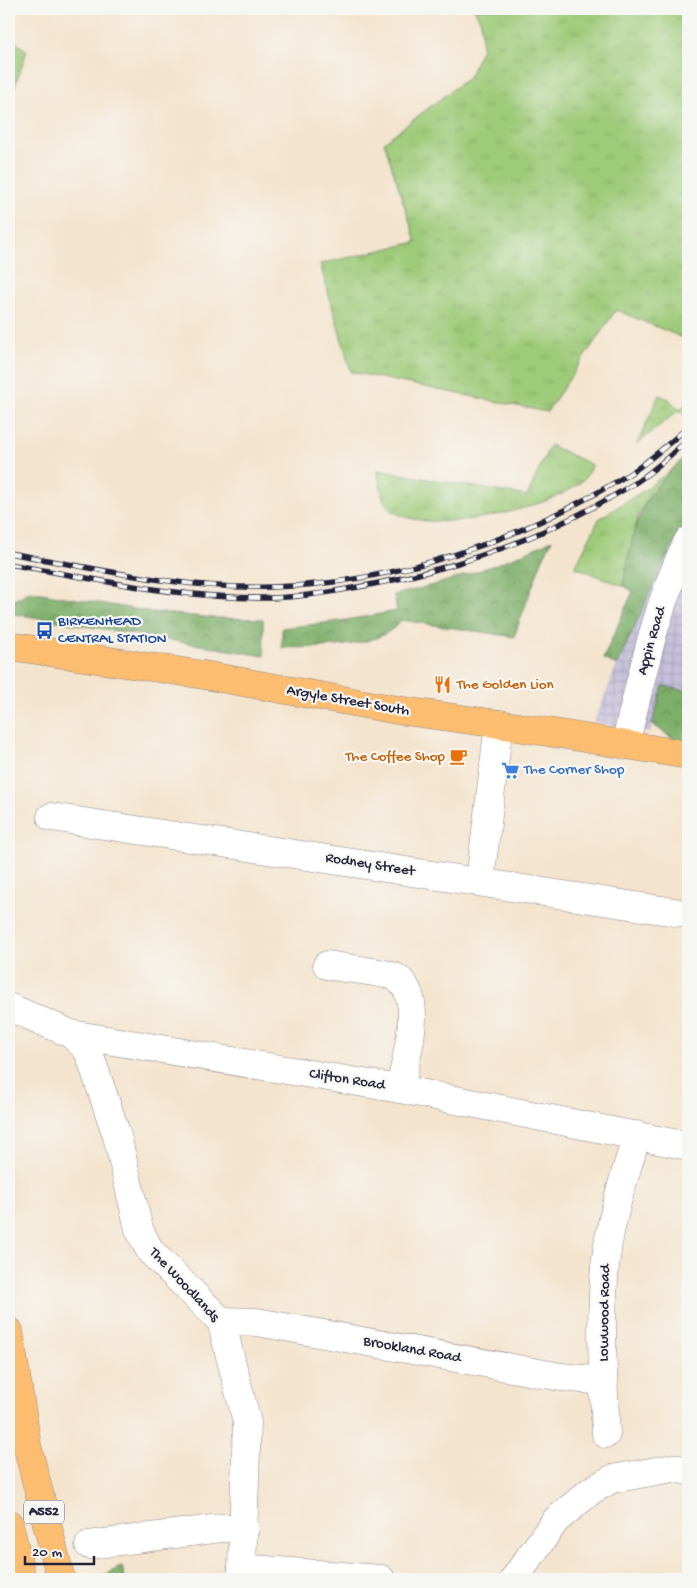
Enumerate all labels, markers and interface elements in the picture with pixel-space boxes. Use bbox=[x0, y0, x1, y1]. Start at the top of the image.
street label: Appin Road bbox=[634, 604, 671, 677]
place label: BIRKENHEAD CENTRAL STATION bbox=[57, 613, 167, 648]
bus stop icon: BIRKENHEAD CENTRAL STATION bbox=[34, 621, 54, 641]
restaurant icon: The Golden Lion bbox=[433, 675, 453, 695]
place label: The Golden Lion bbox=[456, 676, 554, 694]
street label: Argyle Street South bbox=[285, 681, 411, 721]
cafe icon: The Coffee Shop bbox=[449, 747, 469, 767]
place label: The Coffee Shop bbox=[345, 748, 446, 766]
supermarket icon: The Corner Shop bbox=[500, 760, 520, 780]
place label: The Corner Shop bbox=[523, 761, 625, 779]
street label: Rodney Street bbox=[324, 849, 418, 881]
street label: Clifton Road bbox=[308, 1065, 387, 1095]
street label: The Woodlands bbox=[144, 1243, 223, 1326]
street label: Lowwood Road bbox=[595, 1263, 615, 1362]
street label: Brookland Road bbox=[361, 1332, 464, 1368]
road number: A552 bbox=[24, 1500, 64, 1524]
scale bar bbox=[25, 1533, 94, 1565]
text: 20 m bbox=[32, 1544, 62, 1562]

